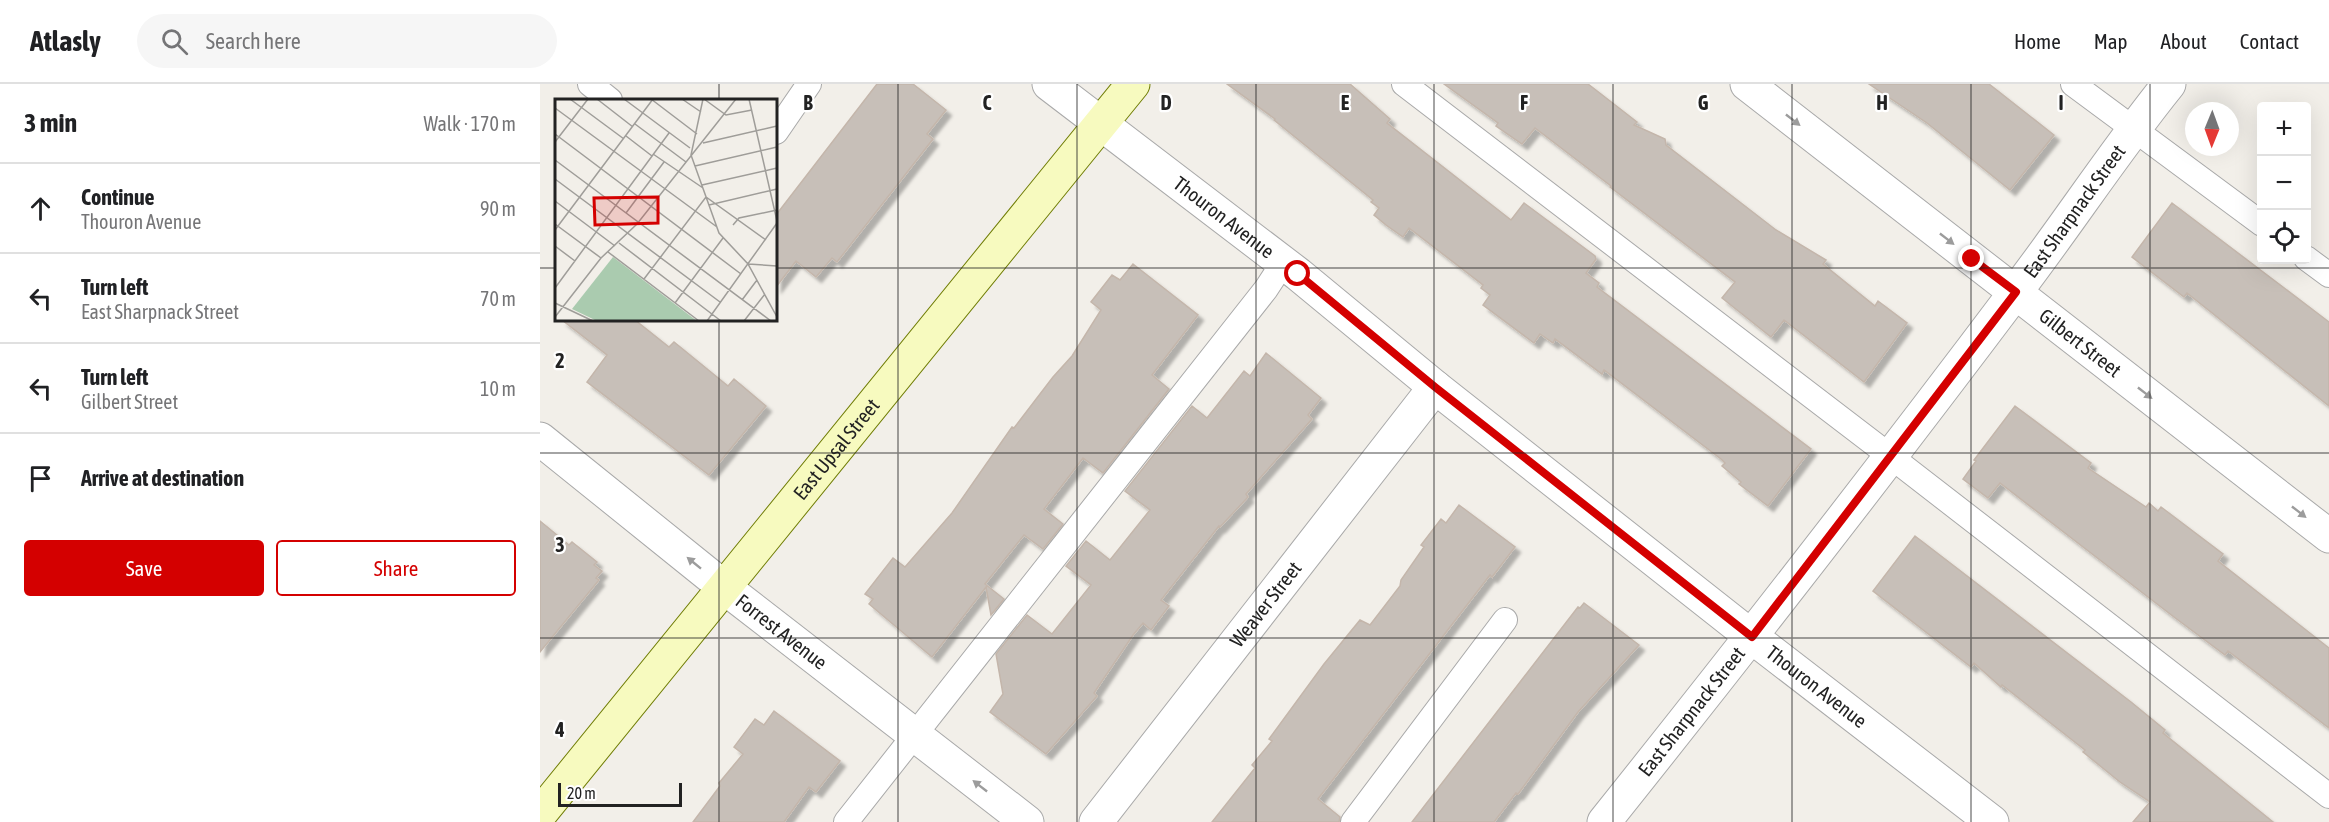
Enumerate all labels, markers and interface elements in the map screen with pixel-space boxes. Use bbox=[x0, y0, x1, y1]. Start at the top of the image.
search box bbox=[137, 14, 557, 68]
text: Atlasly bbox=[30, 25, 101, 57]
icon: search bbox=[158, 25, 191, 58]
text: Search here bbox=[206, 28, 301, 54]
text: Home bbox=[2014, 29, 2061, 53]
text: Map bbox=[2094, 29, 2128, 53]
text: About bbox=[2161, 29, 2207, 53]
text: Contact bbox=[2240, 29, 2299, 53]
text: B bbox=[803, 91, 813, 114]
text: C bbox=[983, 91, 992, 114]
text: D bbox=[1160, 91, 1172, 114]
text: E bbox=[1341, 91, 1350, 114]
text: F bbox=[1520, 91, 1528, 114]
text: G bbox=[1698, 91, 1709, 114]
text: H bbox=[1876, 91, 1888, 114]
text: I bbox=[2058, 91, 2064, 114]
inset map bbox=[555, 99, 777, 321]
north arrow bbox=[2185, 102, 2239, 156]
map controls bbox=[2257, 102, 2311, 264]
button: + bbox=[2257, 102, 2311, 156]
text: 3 min bbox=[24, 108, 77, 138]
text: Walk · 170 m bbox=[424, 112, 516, 135]
one-way arrow bbox=[1785, 113, 1800, 125]
street label: East Sharpnack Street bbox=[2019, 140, 2130, 282]
button: − bbox=[2257, 156, 2311, 210]
street label: Thouron Avenue bbox=[1169, 171, 1279, 263]
text: Continue bbox=[81, 184, 155, 210]
icon: ahead bbox=[24, 192, 57, 225]
text: 90 m bbox=[480, 197, 516, 220]
text: Thouron Avenue bbox=[81, 210, 201, 233]
button: locate bbox=[2257, 210, 2311, 264]
one-way arrow bbox=[1939, 233, 1955, 246]
route end bbox=[1958, 245, 1984, 271]
route start bbox=[1284, 260, 1310, 286]
text: Turn left bbox=[81, 274, 148, 300]
icon: left bbox=[24, 282, 57, 315]
text: 70 m bbox=[480, 287, 516, 310]
text: East Sharpnack Street bbox=[81, 300, 239, 323]
street label: Gilbert Street bbox=[2035, 304, 2126, 382]
text: 2 bbox=[555, 349, 565, 372]
text: Turn left bbox=[81, 364, 148, 390]
icon: left bbox=[24, 372, 57, 405]
text: 10 m bbox=[480, 377, 516, 400]
one-way arrow bbox=[2137, 386, 2152, 398]
text: Gilbert Street bbox=[81, 390, 178, 413]
street label: East Upsal Street bbox=[788, 394, 884, 504]
icon: arrive bbox=[24, 462, 57, 495]
text: Arrive at destination bbox=[81, 465, 244, 491]
one-way arrow bbox=[2291, 506, 2306, 518]
text: 3 bbox=[555, 533, 565, 556]
button: Save bbox=[24, 540, 264, 596]
button: Share bbox=[276, 540, 516, 596]
street label: Weaver Street bbox=[1225, 556, 1306, 651]
one-way arrow bbox=[686, 557, 702, 570]
street label: Forrest Avenue bbox=[732, 589, 832, 674]
street label: Thouron Avenue bbox=[1762, 641, 1872, 732]
street label: East Sharpnack Street bbox=[1633, 642, 1749, 780]
text: 4 bbox=[554, 718, 565, 741]
scale bar bbox=[558, 780, 682, 808]
one-way arrow bbox=[973, 781, 988, 793]
text: 20 m bbox=[567, 784, 596, 802]

